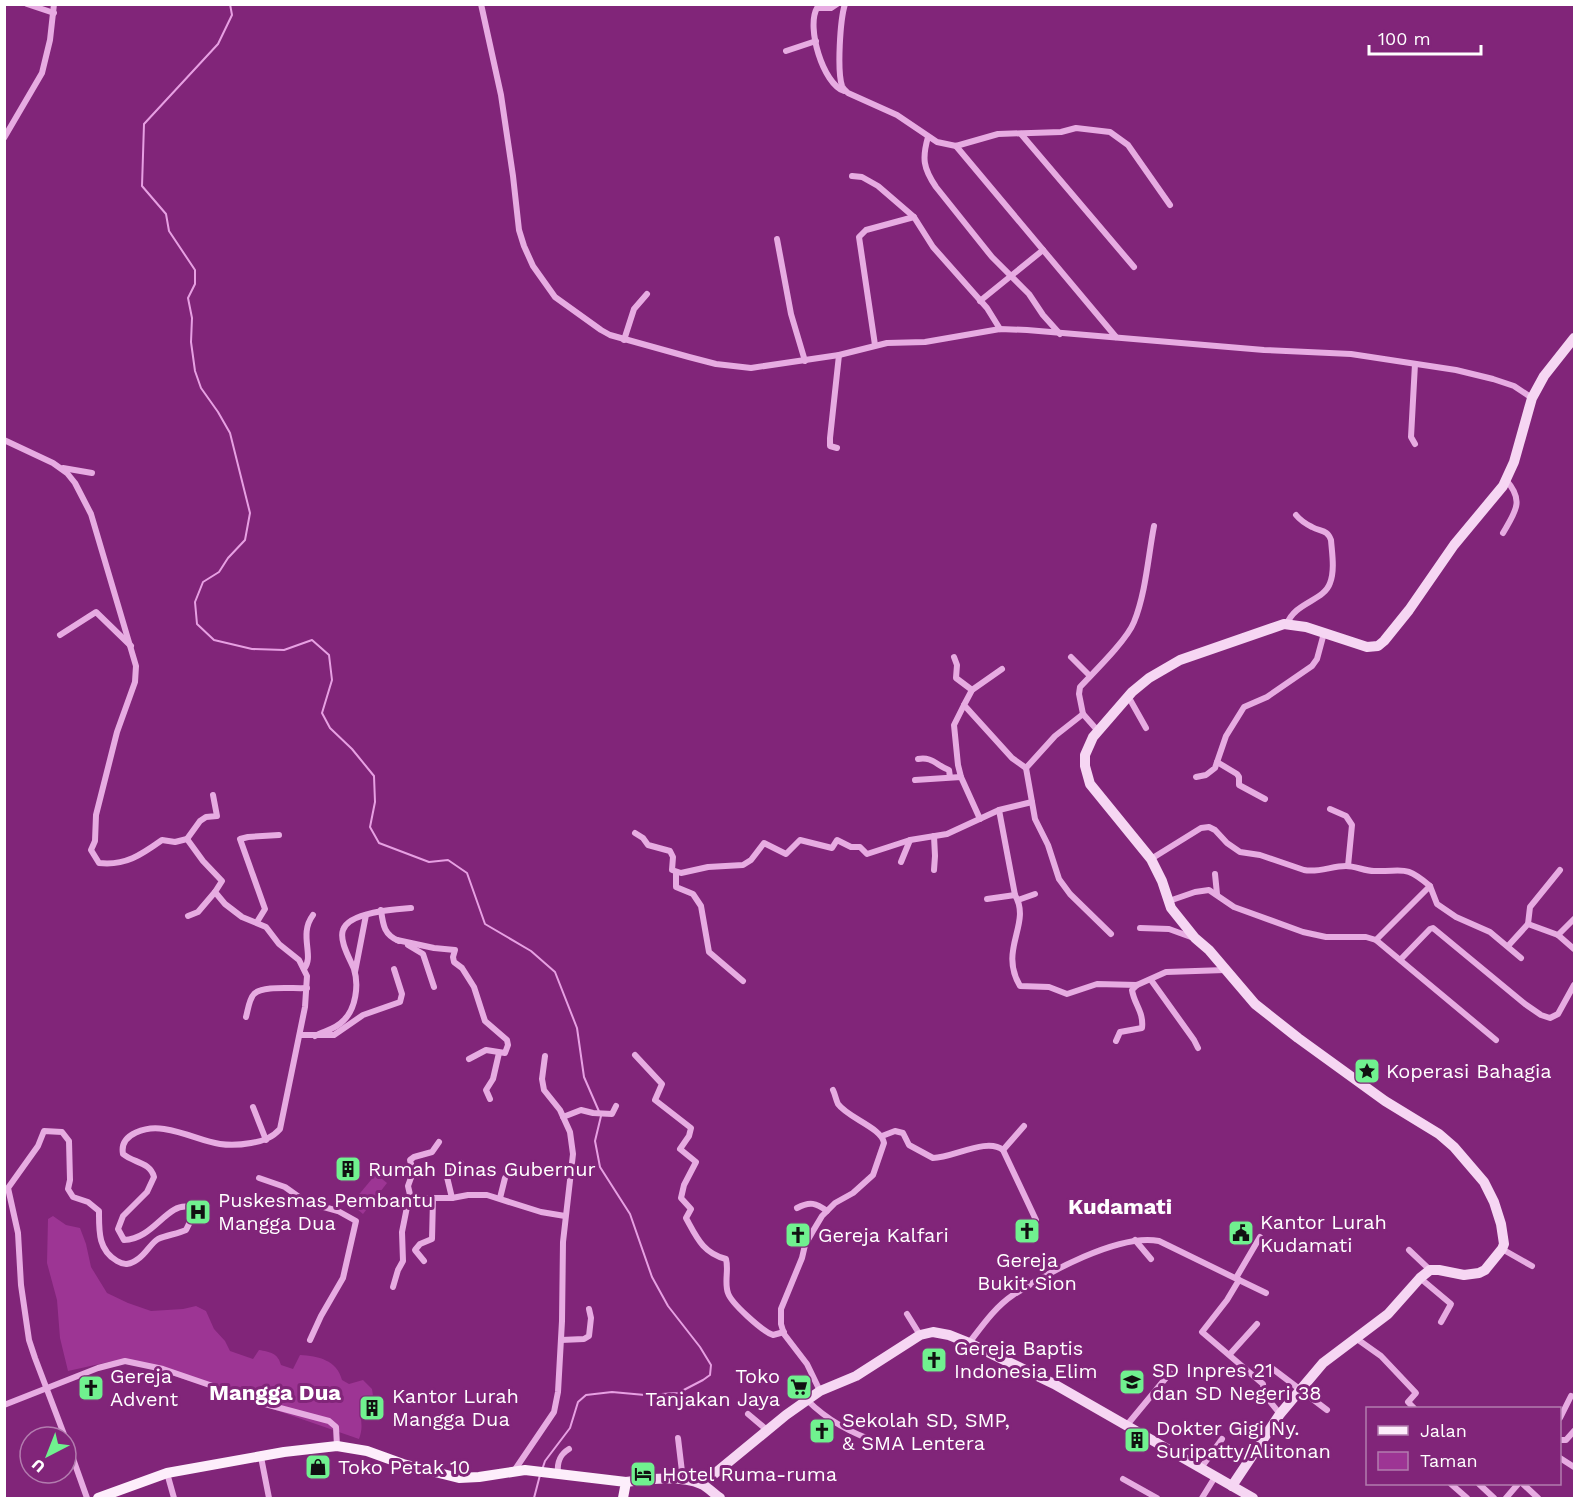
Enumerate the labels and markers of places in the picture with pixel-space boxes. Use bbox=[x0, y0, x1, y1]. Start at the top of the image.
place icon: Koperasi Bahagia bbox=[1352, 1056, 1382, 1086]
place label: Koperasi Bahagia bbox=[1386, 1059, 1552, 1083]
building icon: Rumah Dinas Gubernur bbox=[333, 1154, 363, 1184]
place label: Rumah Dinas Gubernur bbox=[368, 1157, 596, 1181]
place label: Puskesmas Pembantu Mangga Dua bbox=[218, 1188, 433, 1235]
hospital icon: Puskesmas Pembantu Mangga Dua bbox=[183, 1197, 213, 1227]
place label: Kantor Lurah Kudamati bbox=[1260, 1210, 1387, 1257]
church icon: Gereja Bukit Sion bbox=[1012, 1216, 1042, 1246]
public building icon: Kantor Lurah Kudamati bbox=[1226, 1218, 1256, 1248]
church icon: Gereja Kalfari bbox=[783, 1220, 813, 1250]
place label: Gereja Kalfari bbox=[818, 1223, 949, 1247]
place label: Gereja Bukit Sion bbox=[977, 1248, 1077, 1295]
place label: Gereja Baptis Indonesia Elim bbox=[954, 1336, 1097, 1383]
church icon: Gereja Baptis Indonesia Elim bbox=[919, 1345, 949, 1375]
place label: SD Inpres 21 dan SD Negeri 38 bbox=[1152, 1358, 1322, 1405]
place label: Gereja Advent bbox=[110, 1364, 179, 1411]
place label: Toko Tanjakan Jaya bbox=[645, 1364, 780, 1411]
school or university icon: SD Inpres 21 dan SD Negeri 38 bbox=[1117, 1367, 1147, 1397]
supermarket icon: Toko Tanjakan Jaya bbox=[784, 1372, 814, 1402]
church icon: Gereja Advent bbox=[76, 1373, 106, 1403]
place label: Kantor Lurah Mangga Dua bbox=[392, 1384, 519, 1431]
building icon: Kantor Lurah Mangga Dua bbox=[357, 1393, 387, 1423]
place label: Sekolah SD, SMP, & SMA Lentera bbox=[842, 1408, 1010, 1455]
church icon: Sekolah SD, SMP, & SMA Lentera bbox=[807, 1416, 837, 1446]
place label: Dokter Gigi Ny. Suripatty/Alitonan bbox=[1156, 1416, 1331, 1463]
building icon: Dokter Gigi Ny. Suripatty/Alitonan bbox=[1122, 1425, 1152, 1455]
shop icon: Toko Petak 10 bbox=[303, 1452, 333, 1482]
place label: Toko Petak 10 bbox=[338, 1455, 470, 1479]
hotel icon: Hotel Ruma-ruma bbox=[628, 1459, 658, 1489]
place label: Hotel Ruma-ruma bbox=[662, 1462, 837, 1486]

